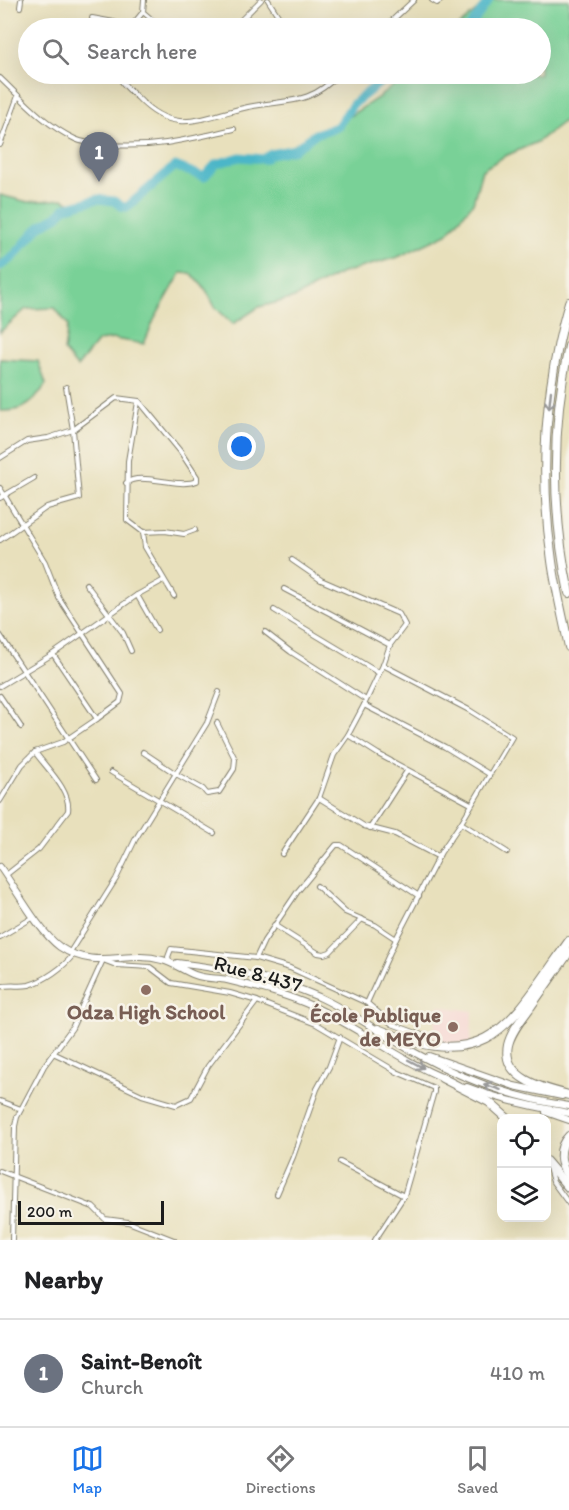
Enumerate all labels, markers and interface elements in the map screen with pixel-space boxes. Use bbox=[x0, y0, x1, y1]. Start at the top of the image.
search box bbox=[18, 18, 551, 84]
icon: search bbox=[39, 35, 72, 68]
text: Search here bbox=[87, 38, 197, 65]
pin: 1 bbox=[80, 132, 118, 182]
one-way arrow bbox=[544, 390, 555, 409]
your location bbox=[227, 432, 256, 461]
street label: Rue 8.437 bbox=[211, 950, 305, 997]
marker: Odza High School bbox=[139, 983, 153, 997]
place label: Odza High School bbox=[67, 999, 226, 1025]
place label: École Publique de MEYO bbox=[310, 1002, 441, 1051]
marker: École Publique de MEYO bbox=[446, 1020, 460, 1034]
one-way arrow bbox=[407, 1058, 424, 1070]
one-way arrow bbox=[483, 1081, 502, 1092]
map controls bbox=[497, 1114, 551, 1222]
button: locate bbox=[497, 1114, 551, 1168]
button: layers bbox=[497, 1168, 551, 1222]
scale bar bbox=[18, 1198, 164, 1226]
text: 200 m bbox=[27, 1202, 72, 1221]
text: Nearby bbox=[24, 1263, 103, 1295]
text: Saint-Benoît bbox=[81, 1348, 202, 1375]
text: 1 bbox=[39, 1361, 48, 1385]
text: 410 m bbox=[490, 1361, 545, 1385]
text: Church bbox=[81, 1375, 143, 1399]
tab: Map bbox=[71, 1442, 104, 1497]
tab: Directions bbox=[245, 1442, 316, 1497]
tab: Saved bbox=[457, 1442, 498, 1497]

